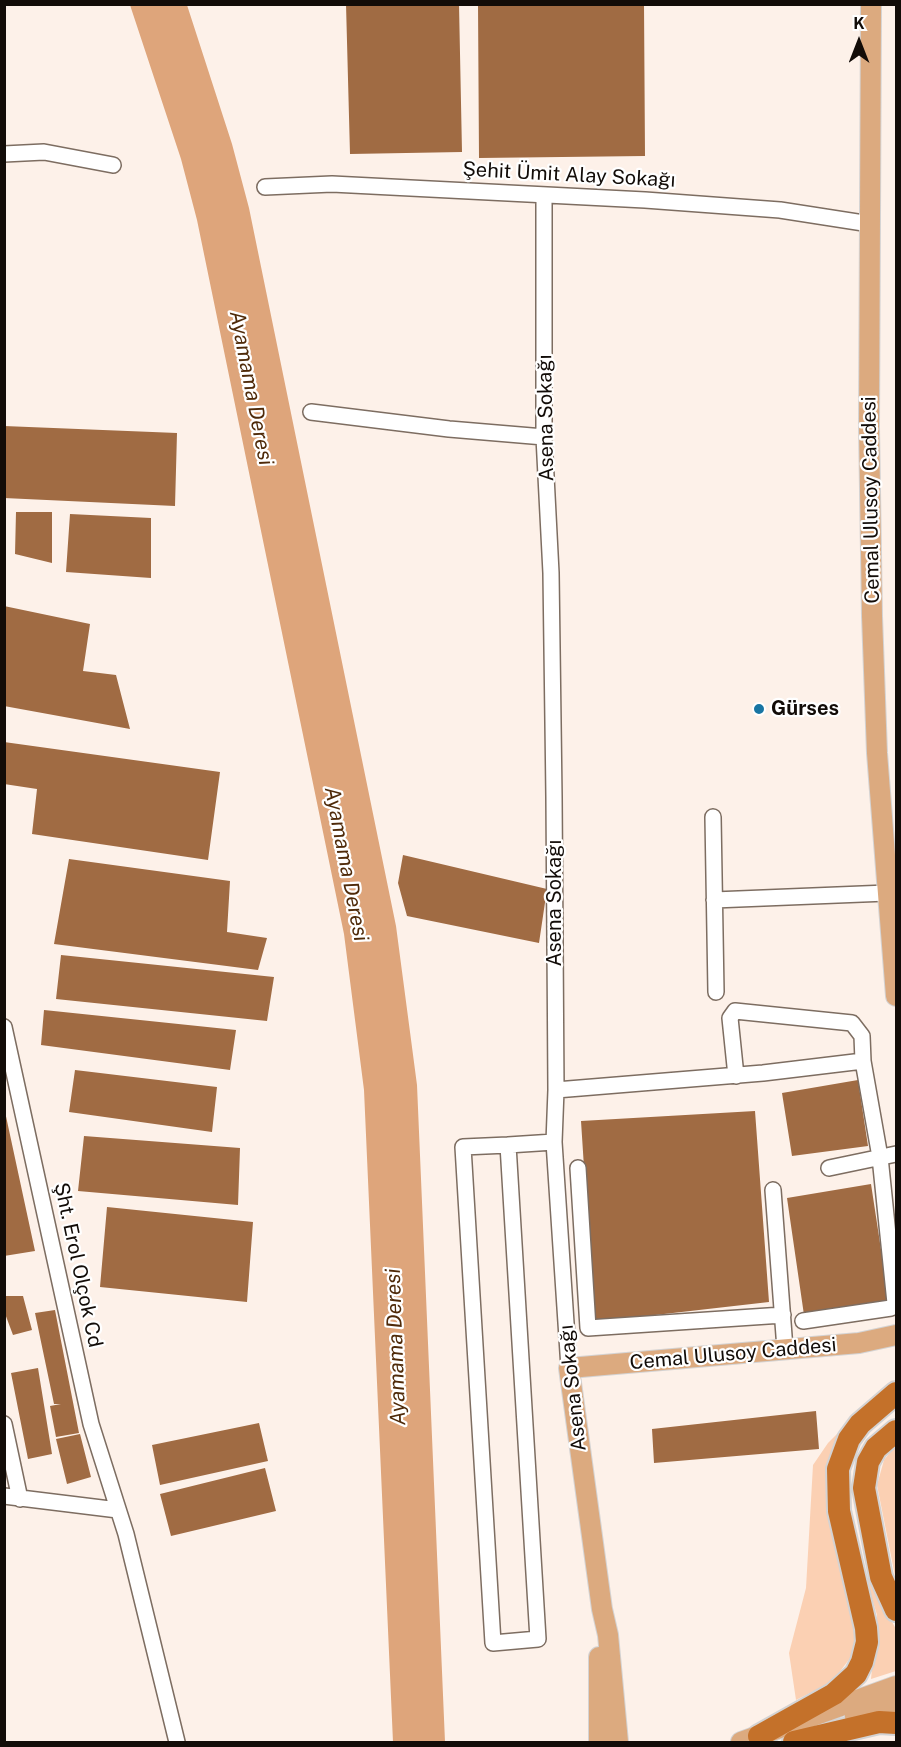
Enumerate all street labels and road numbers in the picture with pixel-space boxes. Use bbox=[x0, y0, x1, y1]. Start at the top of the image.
street label: Şehit Ümit Alay Sokağı bbox=[462, 157, 676, 193]
street label: Asena Sokağı bbox=[533, 354, 559, 482]
street label: Cemal Ulusoy Caddesi bbox=[857, 396, 885, 604]
street label: Asena Sokağı bbox=[543, 840, 567, 966]
street label: Şht. Erol Olçok Cd bbox=[49, 1180, 107, 1350]
street label: Asena Sokağı bbox=[554, 1324, 592, 1452]
street label: Cemal Ulusoy Caddesi bbox=[629, 1333, 837, 1375]

